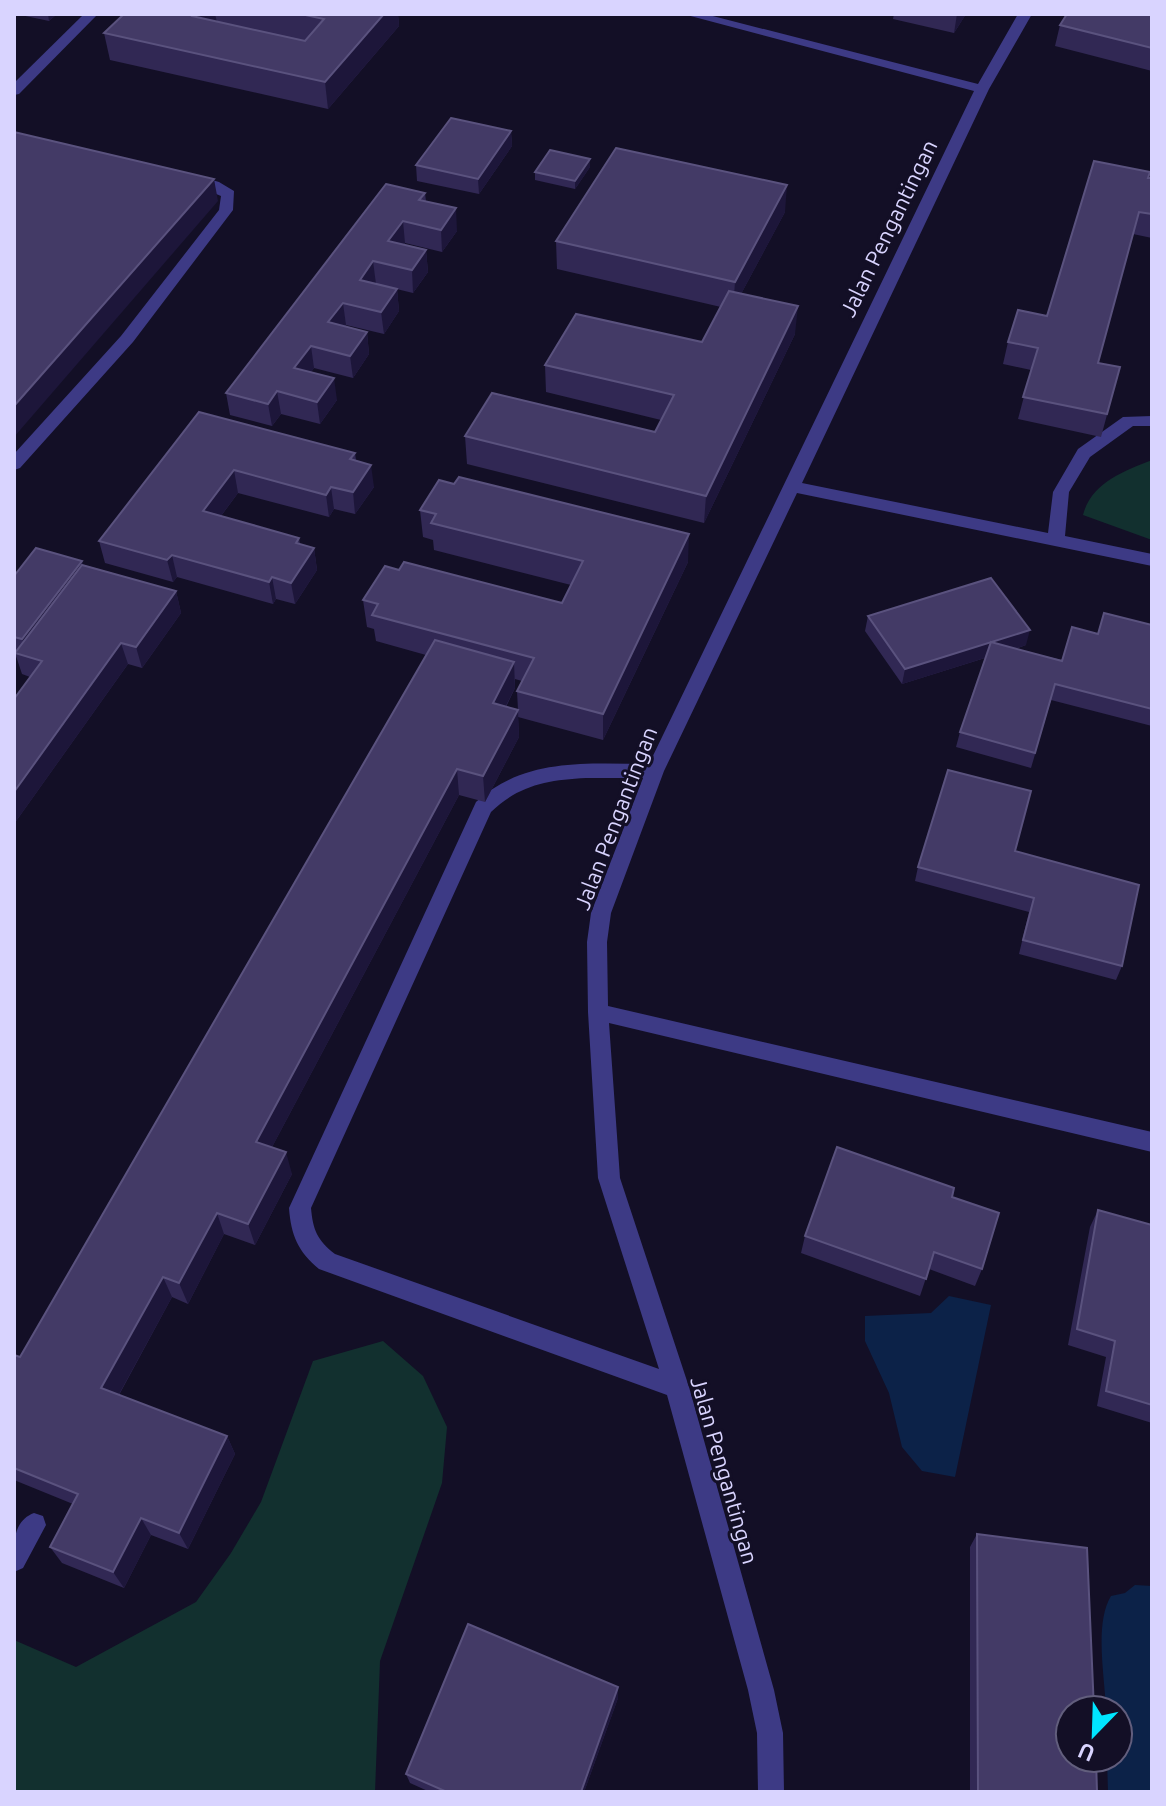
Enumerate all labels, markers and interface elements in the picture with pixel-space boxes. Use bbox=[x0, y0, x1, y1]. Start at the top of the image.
street label: Jalan Pengantingan bbox=[834, 135, 942, 321]
street label: Jalan Pengantingan bbox=[569, 723, 661, 913]
street label: Jalan Pengantingan bbox=[686, 1373, 764, 1567]
north arrow bbox=[1054, 1694, 1134, 1774]
text: U bbox=[1074, 1738, 1098, 1767]

